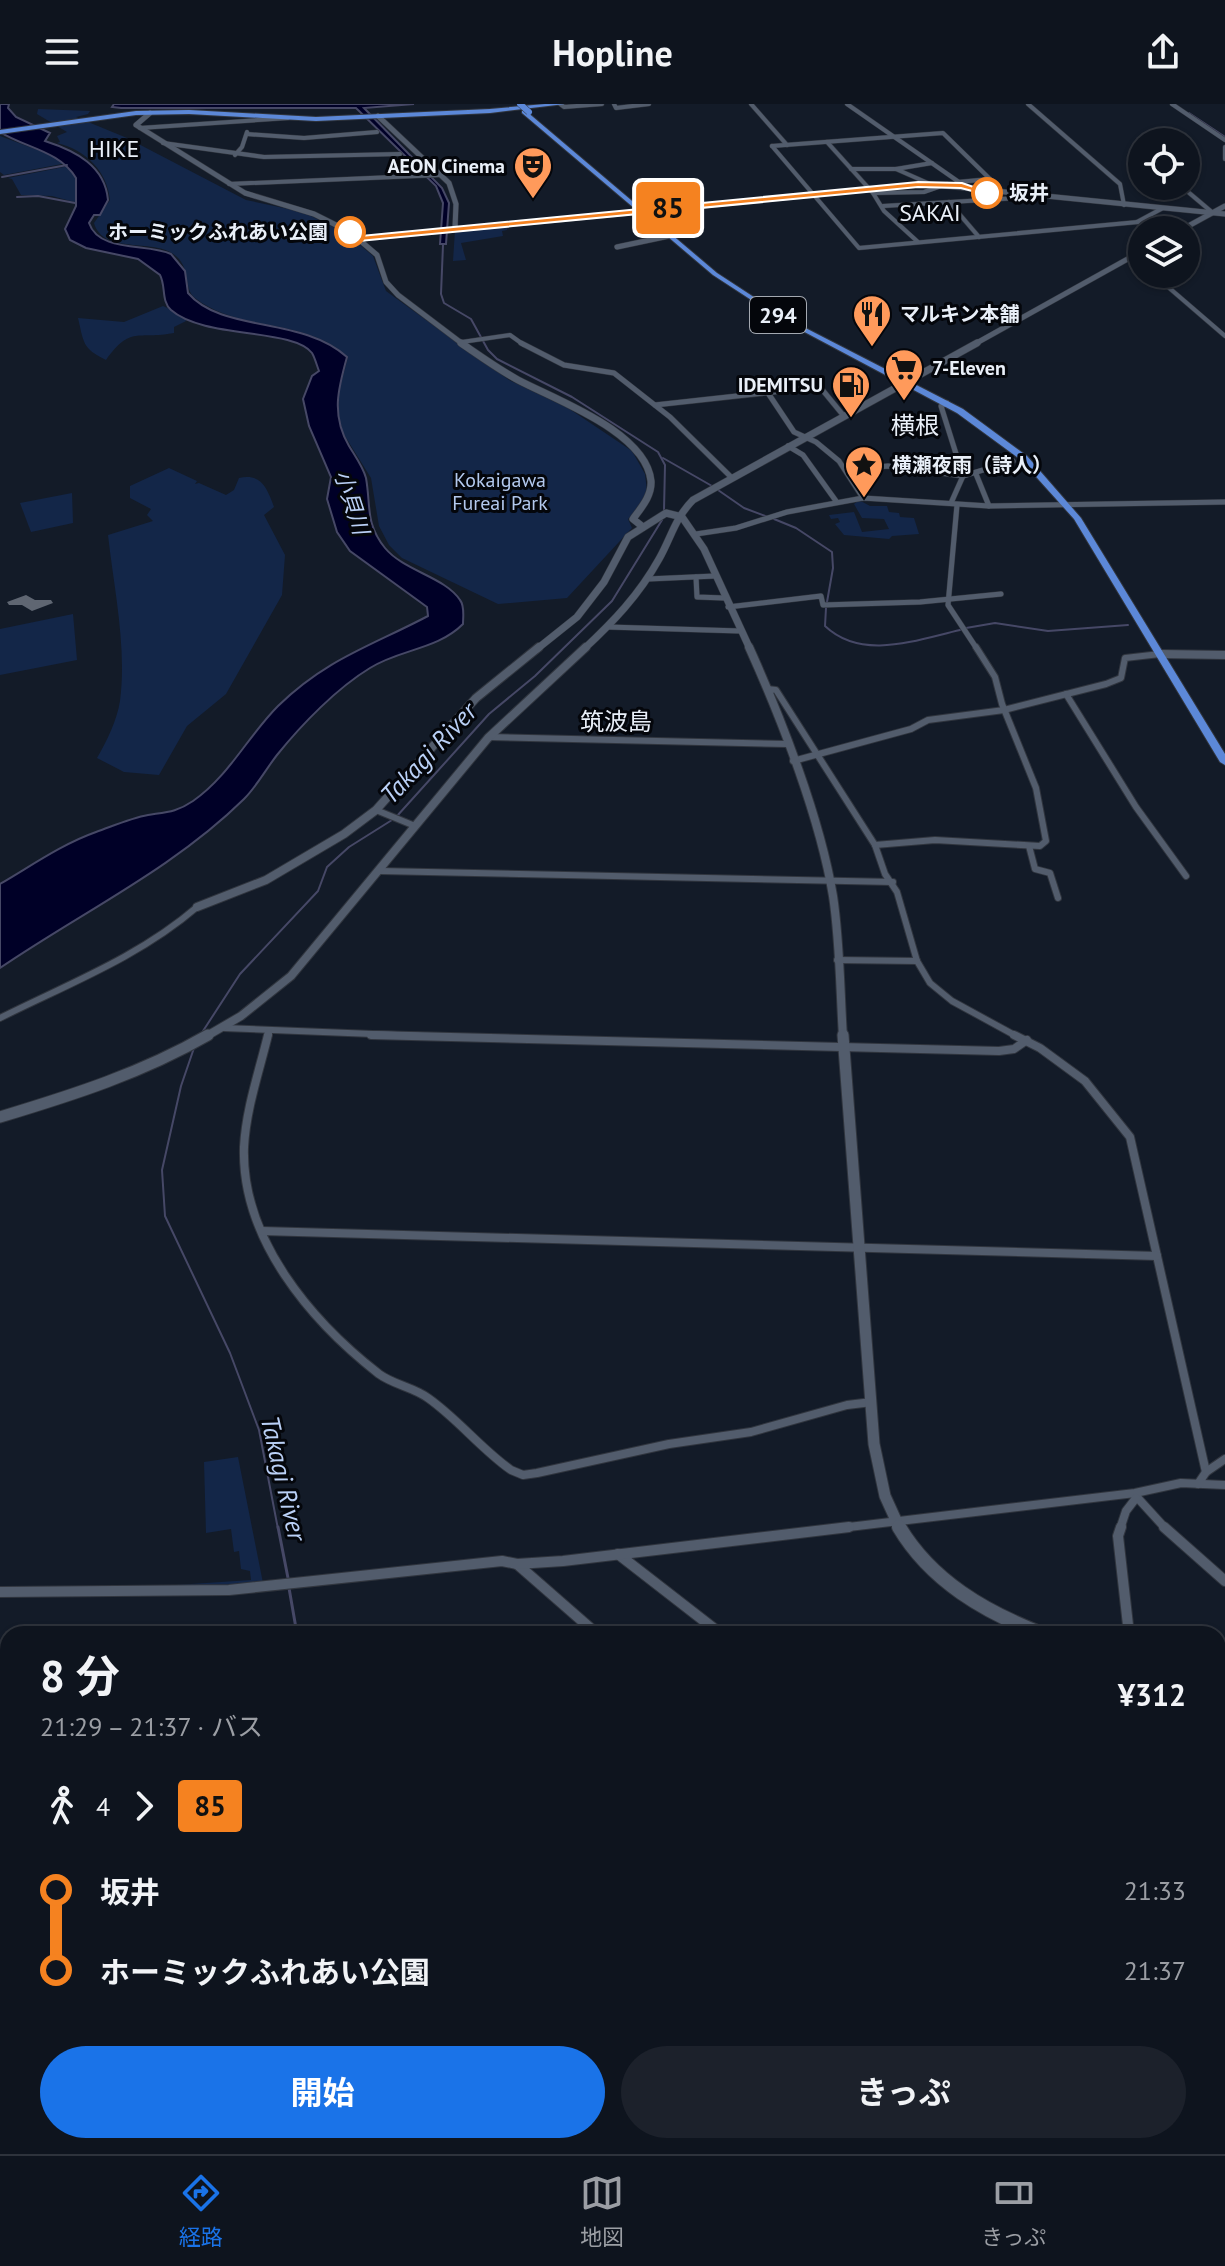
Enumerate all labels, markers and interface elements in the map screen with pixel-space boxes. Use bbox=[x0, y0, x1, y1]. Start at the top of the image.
text: Hopline bbox=[552, 29, 673, 76]
icon: menu bbox=[40, 30, 84, 74]
icon: share bbox=[1141, 30, 1185, 74]
map controls bbox=[1128, 128, 1200, 288]
button: locate bbox=[1128, 128, 1200, 200]
district label: HIKE bbox=[89, 133, 139, 164]
theatre icon: AEON Cinema bbox=[512, 145, 554, 200]
place label: AEON Cinema bbox=[387, 153, 505, 179]
marker: 坂井 bbox=[972, 178, 1002, 208]
place label: 坂井 bbox=[1009, 180, 1049, 206]
line badge: 85 bbox=[632, 182, 704, 234]
text: 85 bbox=[652, 189, 684, 226]
district label: SAKAI bbox=[899, 197, 961, 228]
button: layers bbox=[1128, 216, 1200, 288]
marker: ホーミックふれあい公園 bbox=[335, 217, 365, 247]
place label: ホーミックふれあい公園 bbox=[108, 219, 328, 245]
restaurant icon: マルキン本舗 bbox=[851, 293, 893, 348]
road number: 294 bbox=[750, 297, 806, 333]
place label: マルキン本舗 bbox=[900, 301, 1019, 327]
supermarket icon: 7-Eleven bbox=[883, 347, 925, 402]
place label: 7-Eleven bbox=[932, 355, 1006, 381]
fuel station icon: IDEMITSU bbox=[830, 364, 872, 419]
place label: IDEMITSU bbox=[738, 372, 823, 398]
district label: 横根 bbox=[891, 410, 939, 441]
place icon: 横瀬夜雨（詩人） bbox=[843, 444, 885, 499]
place label: 横瀬夜雨（詩人） bbox=[892, 452, 1052, 478]
water label: 小貝川 bbox=[328, 466, 376, 540]
park label: Kokaigawa Fureai Park bbox=[452, 467, 548, 516]
water label: Takagi River bbox=[373, 694, 484, 811]
district label: 筑波島 bbox=[580, 706, 652, 737]
water label: Takagi River bbox=[254, 1412, 315, 1545]
text: 8 分 bbox=[40, 1647, 120, 1704]
text: ¥312 bbox=[1118, 1675, 1186, 1714]
text: 21:29 – 21:37 · バス bbox=[40, 1710, 263, 1743]
icon: walk bbox=[40, 1784, 84, 1828]
icon: forward bbox=[122, 1784, 166, 1828]
text: 85 bbox=[194, 1787, 226, 1824]
text: 4 bbox=[96, 1790, 110, 1823]
text: 坂井 bbox=[100, 1872, 160, 1911]
text: 21:33 bbox=[1124, 1874, 1186, 1907]
text: ホーミックふれあい公園 bbox=[100, 1952, 430, 1991]
text: 21:37 bbox=[1124, 1954, 1186, 1987]
button: 開始 bbox=[40, 2046, 605, 2138]
button: きっぷ bbox=[621, 2046, 1186, 2138]
tab: 経路 bbox=[179, 2171, 223, 2251]
tab: 地図 bbox=[580, 2171, 624, 2251]
tab: きっぷ bbox=[981, 2171, 1046, 2251]

